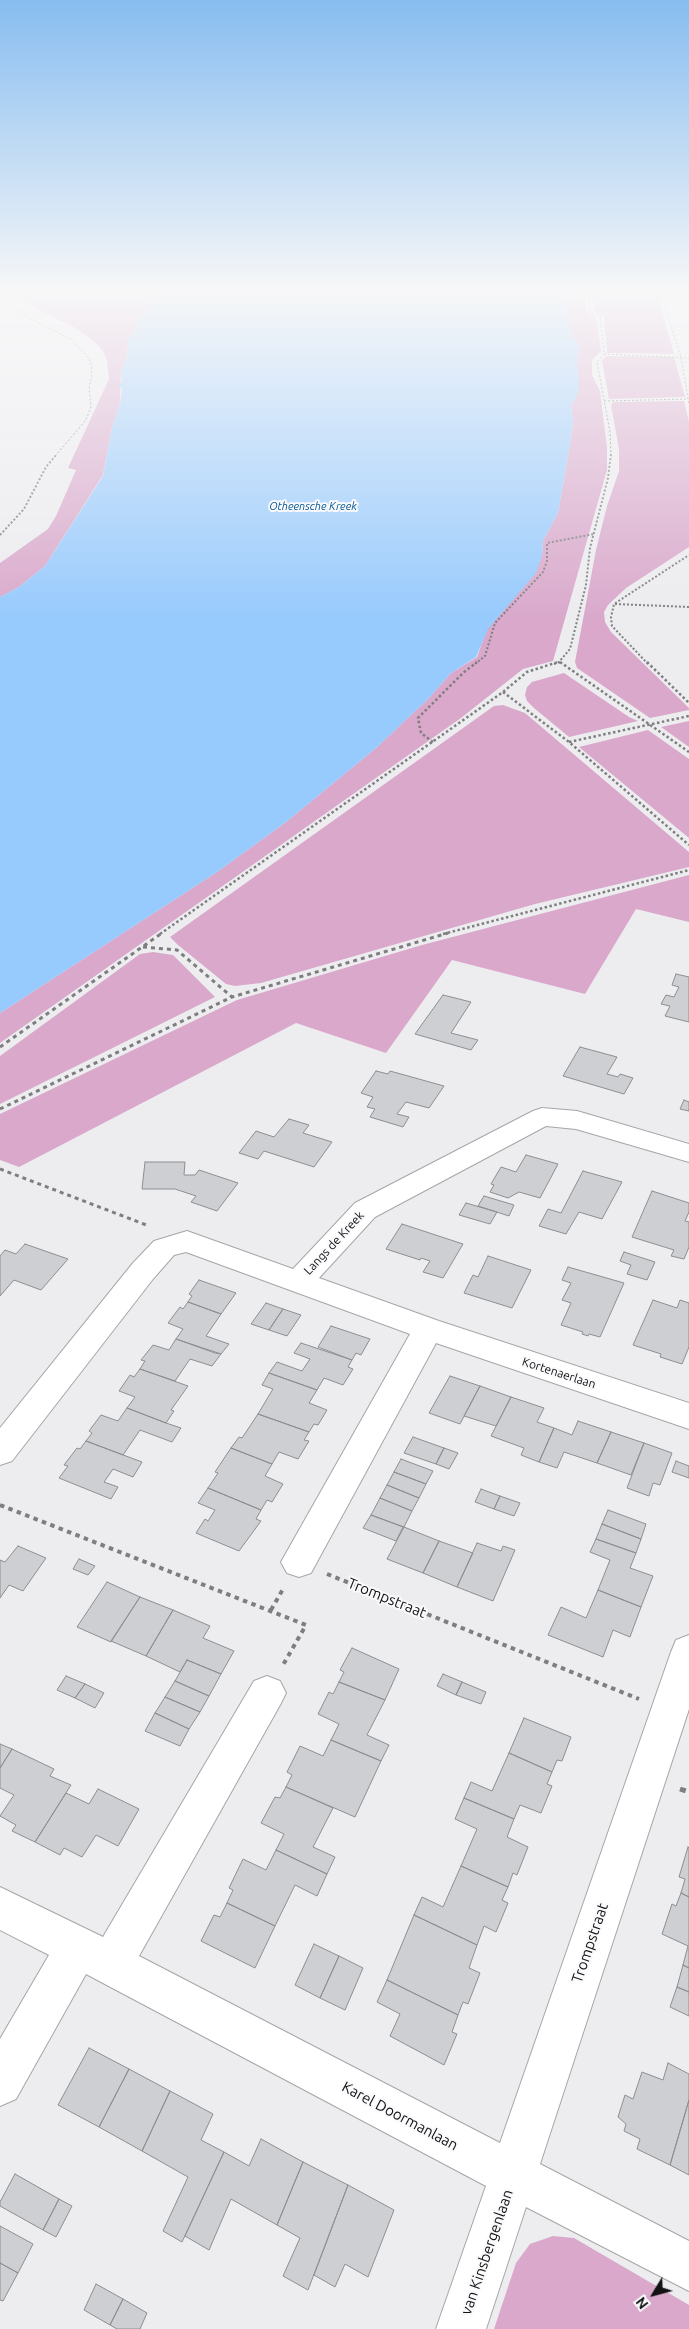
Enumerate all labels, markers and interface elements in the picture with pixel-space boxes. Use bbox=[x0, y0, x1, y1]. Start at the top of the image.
water label: Otheensche Kreek bbox=[269, 499, 357, 513]
street label: Langs de Kreek bbox=[301, 1208, 367, 1278]
street label: Kortenaerlaan bbox=[520, 1354, 598, 1392]
street label: Trompstraat bbox=[345, 1574, 429, 1622]
street label: Trompstraat bbox=[568, 1901, 612, 1985]
street label: Karel Doormanlaan bbox=[339, 2078, 461, 2154]
street label: van Kinsbergenlaan bbox=[457, 2187, 517, 2317]
north arrow bbox=[629, 2269, 679, 2319]
text: N bbox=[632, 2294, 652, 2312]

